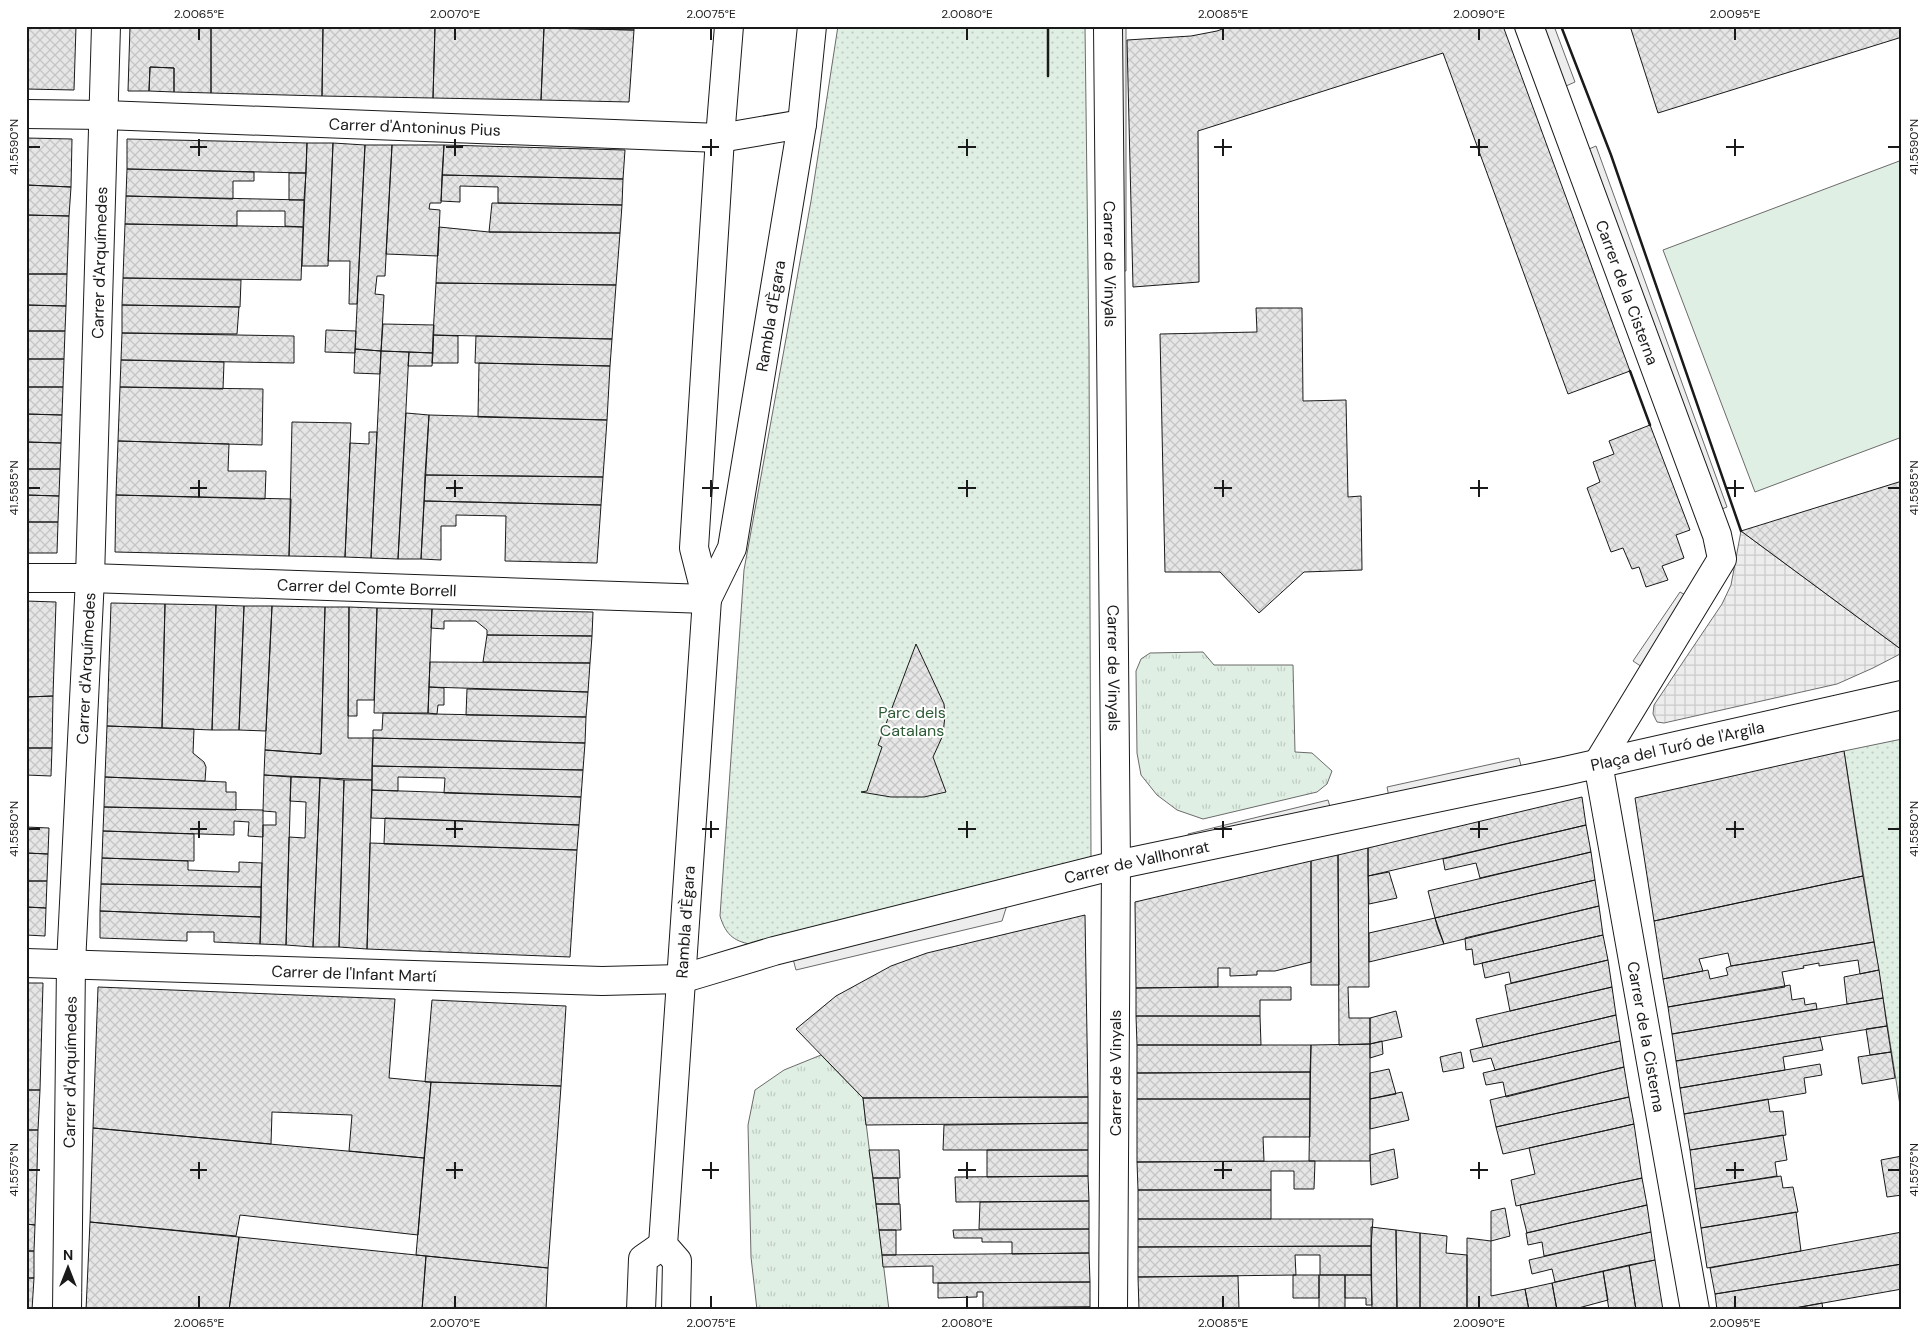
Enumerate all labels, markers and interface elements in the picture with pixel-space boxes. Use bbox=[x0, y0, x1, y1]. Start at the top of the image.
text: 2.0065°E bbox=[174, 6, 225, 22]
text: 2.0070°E bbox=[430, 6, 480, 22]
text: 2.0075°E bbox=[686, 6, 736, 22]
text: 2.0080°E bbox=[941, 6, 993, 22]
text: 2.0085°E bbox=[1198, 6, 1249, 22]
text: 2.0090°E bbox=[1453, 6, 1505, 22]
text: 2.0095°E bbox=[1710, 6, 1761, 22]
street label: Carrer d'Antoninus Pius bbox=[328, 113, 501, 140]
text: 41.5590°N bbox=[6, 119, 22, 175]
text: 41.5590°N bbox=[1906, 119, 1922, 175]
street label: Carrer d'Arquímedes bbox=[86, 186, 112, 339]
street label: Carrer de Vinyals bbox=[1099, 201, 1121, 327]
street label: Carrer de la Cisterna bbox=[1591, 217, 1664, 368]
street label: Rambla d'Ègara bbox=[751, 259, 790, 373]
text: 41.5585°N bbox=[6, 460, 22, 516]
text: 41.5585°N bbox=[1906, 460, 1922, 516]
street label: Carrer del Comte Borrell bbox=[277, 574, 457, 601]
street label: Carrer d'Arquímedes bbox=[71, 592, 100, 745]
street label: Carrer de Vinyals bbox=[1103, 605, 1125, 731]
park label: Parc dels Catalans bbox=[878, 702, 946, 741]
street label: Plaça del Turó de l'Argila bbox=[1589, 716, 1766, 775]
text: 41.5580°N bbox=[6, 801, 22, 857]
text: 41.5580°N bbox=[1906, 801, 1922, 857]
street label: Carrer de Vallhonrat bbox=[1062, 835, 1211, 888]
street label: Rambla d'Ègara bbox=[671, 865, 699, 979]
street label: Carrer de l'Infant Martí bbox=[271, 960, 437, 986]
street label: Carrer de la Cisterna bbox=[1623, 960, 1670, 1114]
street label: Carrer d'Arquímedes bbox=[58, 996, 81, 1148]
street label: Carrer de Vinyals bbox=[1105, 1010, 1126, 1136]
text: 41.5575°N bbox=[6, 1143, 22, 1197]
text: 41.5575°N bbox=[1906, 1143, 1922, 1197]
north arrow bbox=[42, 1244, 92, 1294]
text: N bbox=[63, 1246, 73, 1264]
text: 2.0065°E bbox=[174, 1315, 225, 1331]
text: 2.0070°E bbox=[430, 1315, 480, 1331]
text: 2.0075°E bbox=[686, 1315, 736, 1331]
text: 2.0080°E bbox=[941, 1315, 993, 1331]
text: 2.0085°E bbox=[1198, 1315, 1249, 1331]
text: 2.0090°E bbox=[1453, 1315, 1505, 1331]
text: 2.0095°E bbox=[1710, 1315, 1761, 1331]

